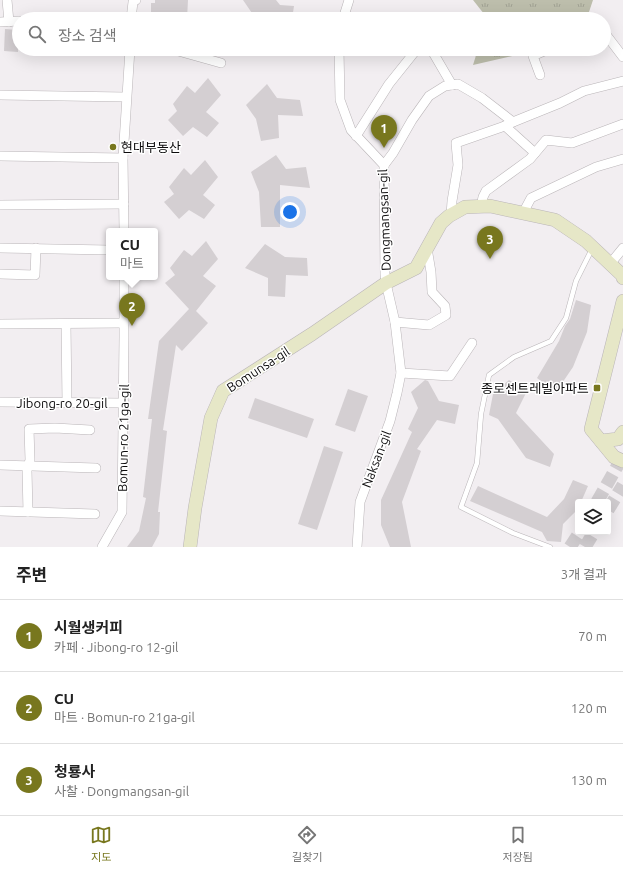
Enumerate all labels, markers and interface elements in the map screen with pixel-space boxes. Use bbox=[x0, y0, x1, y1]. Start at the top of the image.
search box bbox=[12, 12, 611, 56]
icon: search bbox=[26, 23, 48, 45]
text: 장소 검색 bbox=[58, 27, 117, 44]
pin: 1 bbox=[371, 115, 397, 148]
place label: 현대부동산 bbox=[121, 140, 181, 154]
marker: 현대부동산 bbox=[108, 142, 118, 152]
street label: Dongmangsan-gil bbox=[375, 168, 393, 271]
your location bbox=[280, 202, 300, 222]
pin: 3 bbox=[477, 226, 503, 259]
popup bbox=[106, 228, 158, 280]
text: CU bbox=[120, 236, 140, 253]
text: 마트 bbox=[120, 256, 144, 270]
pin: 2 bbox=[119, 293, 145, 326]
street label: Bomunsa-gil bbox=[224, 343, 293, 394]
place label: 종로센트레빌아파트 bbox=[481, 381, 589, 395]
street label: Bomun-ro 21ga-gil bbox=[115, 383, 131, 492]
marker: 종로센트레빌아파트 bbox=[592, 383, 602, 393]
street label: Jibong-ro 20-gil bbox=[16, 396, 108, 410]
street label: Naksan-gil bbox=[359, 428, 394, 490]
map controls bbox=[575, 499, 611, 535]
button: layers bbox=[575, 499, 611, 535]
text: 주변 bbox=[16, 565, 47, 584]
text: 3개 결과 bbox=[561, 567, 607, 581]
text: 시월생커피 bbox=[54, 619, 123, 636]
text: 1 bbox=[25, 629, 33, 643]
text: 70 m bbox=[578, 629, 607, 643]
text: 카페 · Jibong-ro 12-gil bbox=[54, 640, 178, 654]
text: CU bbox=[54, 690, 74, 707]
text: 2 bbox=[25, 701, 33, 715]
text: 120 m bbox=[571, 701, 607, 715]
text: 마트 · Bomun-ro 21ga-gil bbox=[54, 710, 195, 724]
text: 청룡사 bbox=[54, 763, 95, 780]
text: 3 bbox=[25, 773, 33, 787]
text: 130 m bbox=[571, 773, 607, 787]
text: 사찰 · Dongmangsan-gil bbox=[54, 784, 189, 798]
tab: 지도 bbox=[90, 824, 112, 864]
tab: 길찾기 bbox=[292, 824, 322, 864]
tab: 저장됨 bbox=[503, 824, 533, 864]

